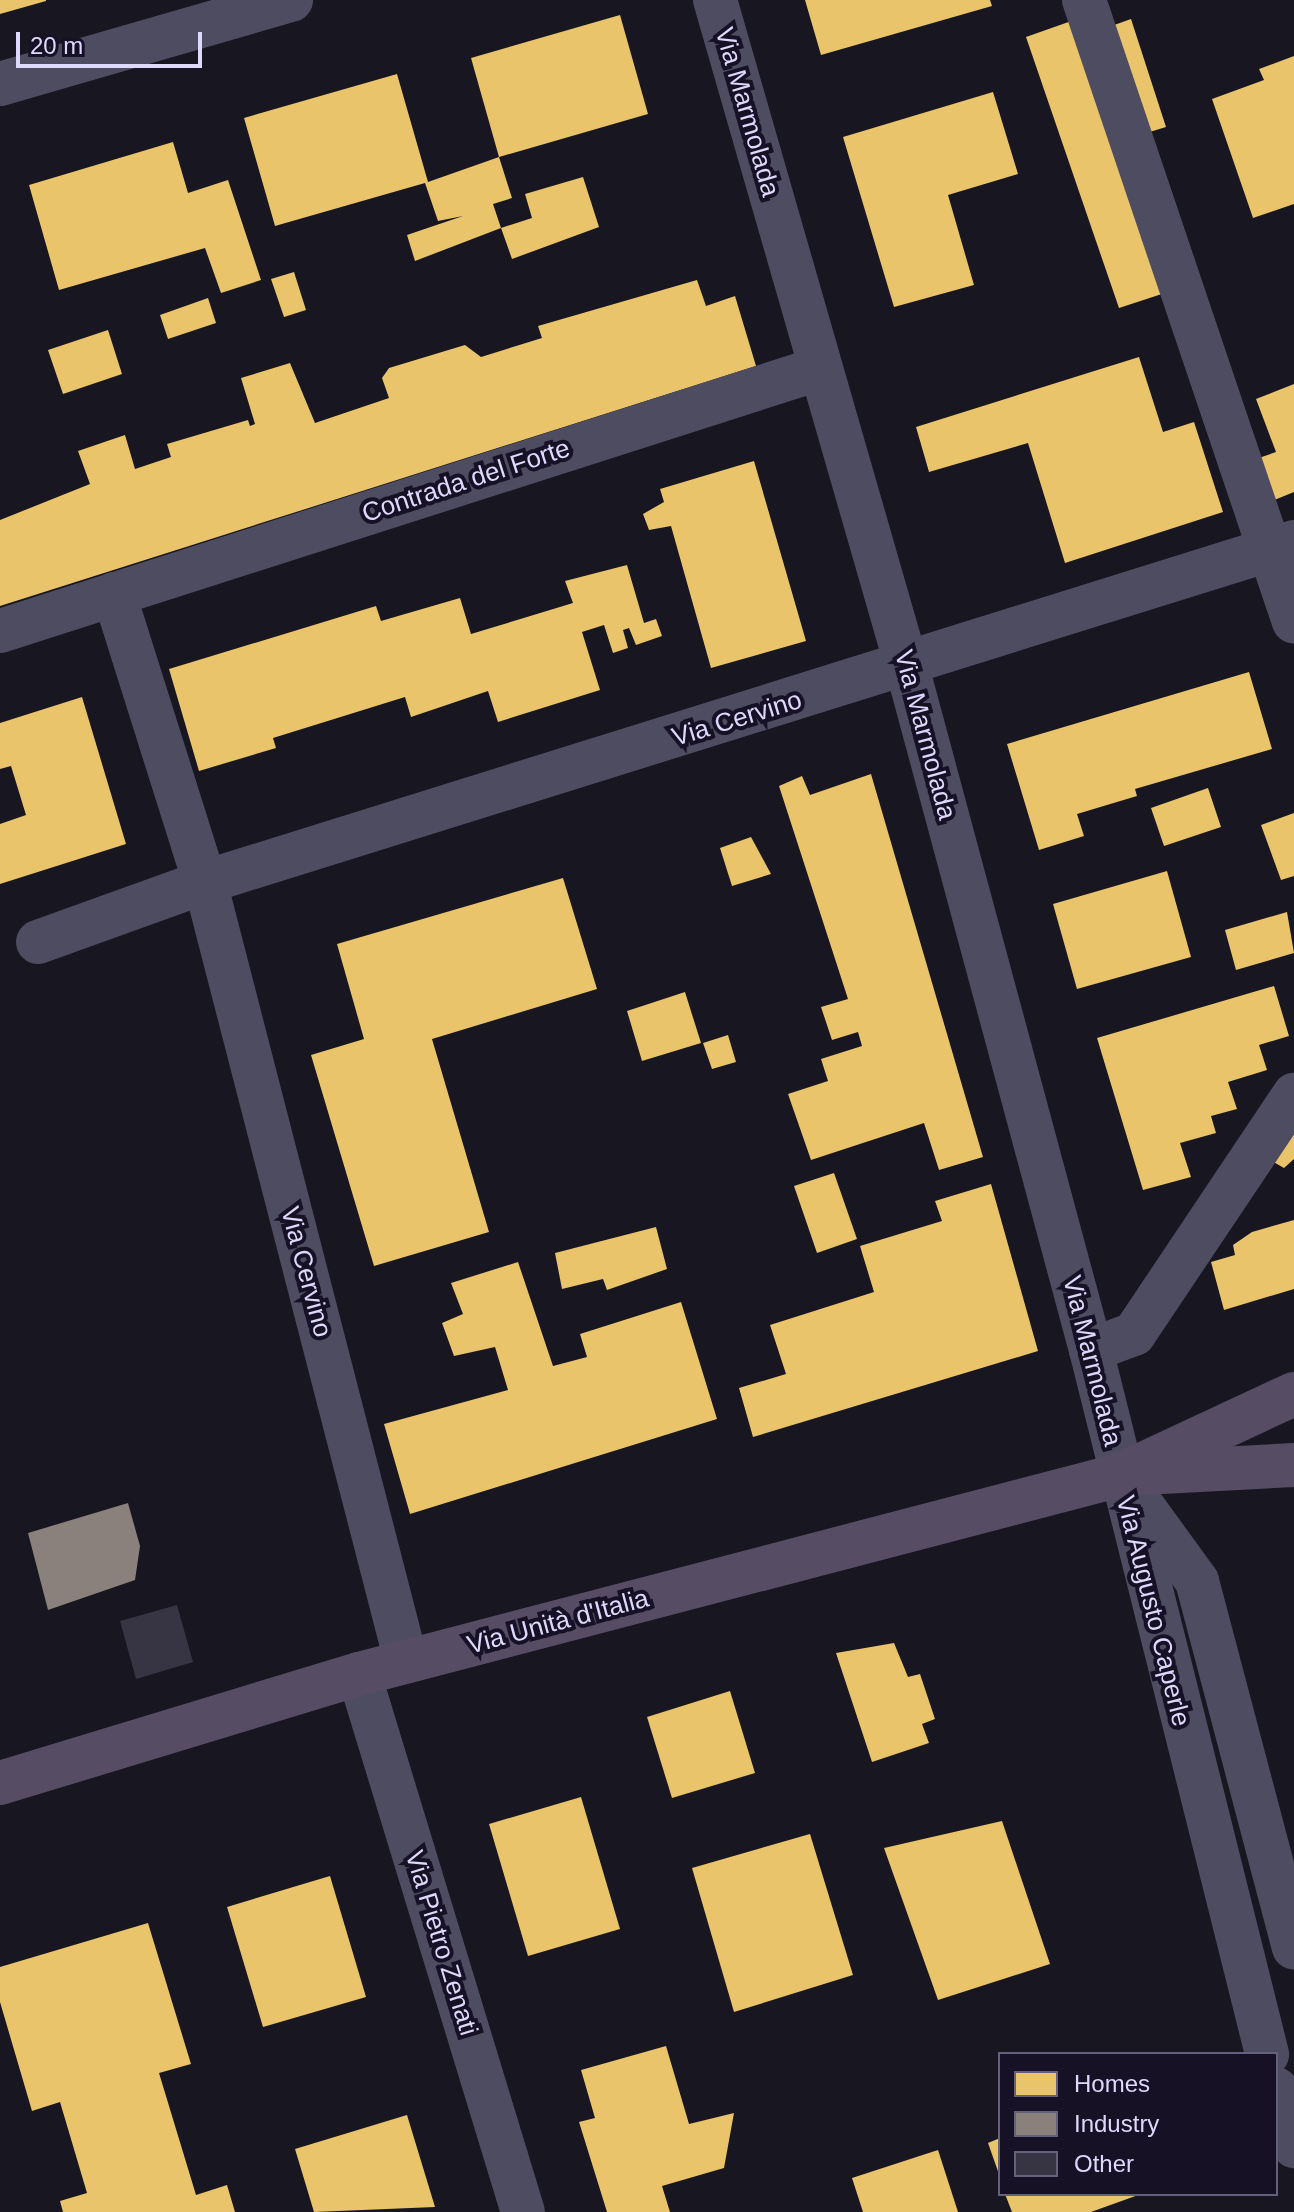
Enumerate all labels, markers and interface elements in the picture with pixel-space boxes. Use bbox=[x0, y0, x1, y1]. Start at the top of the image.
scale bar bbox=[20, 16, 206, 66]
street label: Via Marmolada bbox=[708, 24, 786, 200]
text: 20 m bbox=[30, 32, 83, 59]
street label: Contrada del Forte bbox=[358, 433, 574, 529]
street label: Via Marmolada bbox=[887, 647, 963, 823]
street label: Via Cervino bbox=[668, 685, 806, 753]
street label: Via Cervino bbox=[274, 1203, 338, 1341]
street label: Via Marmolada bbox=[1056, 1273, 1128, 1449]
street label: Via Augusto Caperle bbox=[1109, 1492, 1197, 1730]
street label: Via Unità d'Italia bbox=[464, 1583, 652, 1661]
street label: Via Pietro Zenati bbox=[398, 1847, 484, 2039]
legend bbox=[998, 2052, 1278, 2196]
text: Homes bbox=[1074, 2070, 1150, 2097]
text: Industry bbox=[1074, 2110, 1159, 2137]
text: Other bbox=[1074, 2150, 1134, 2177]

